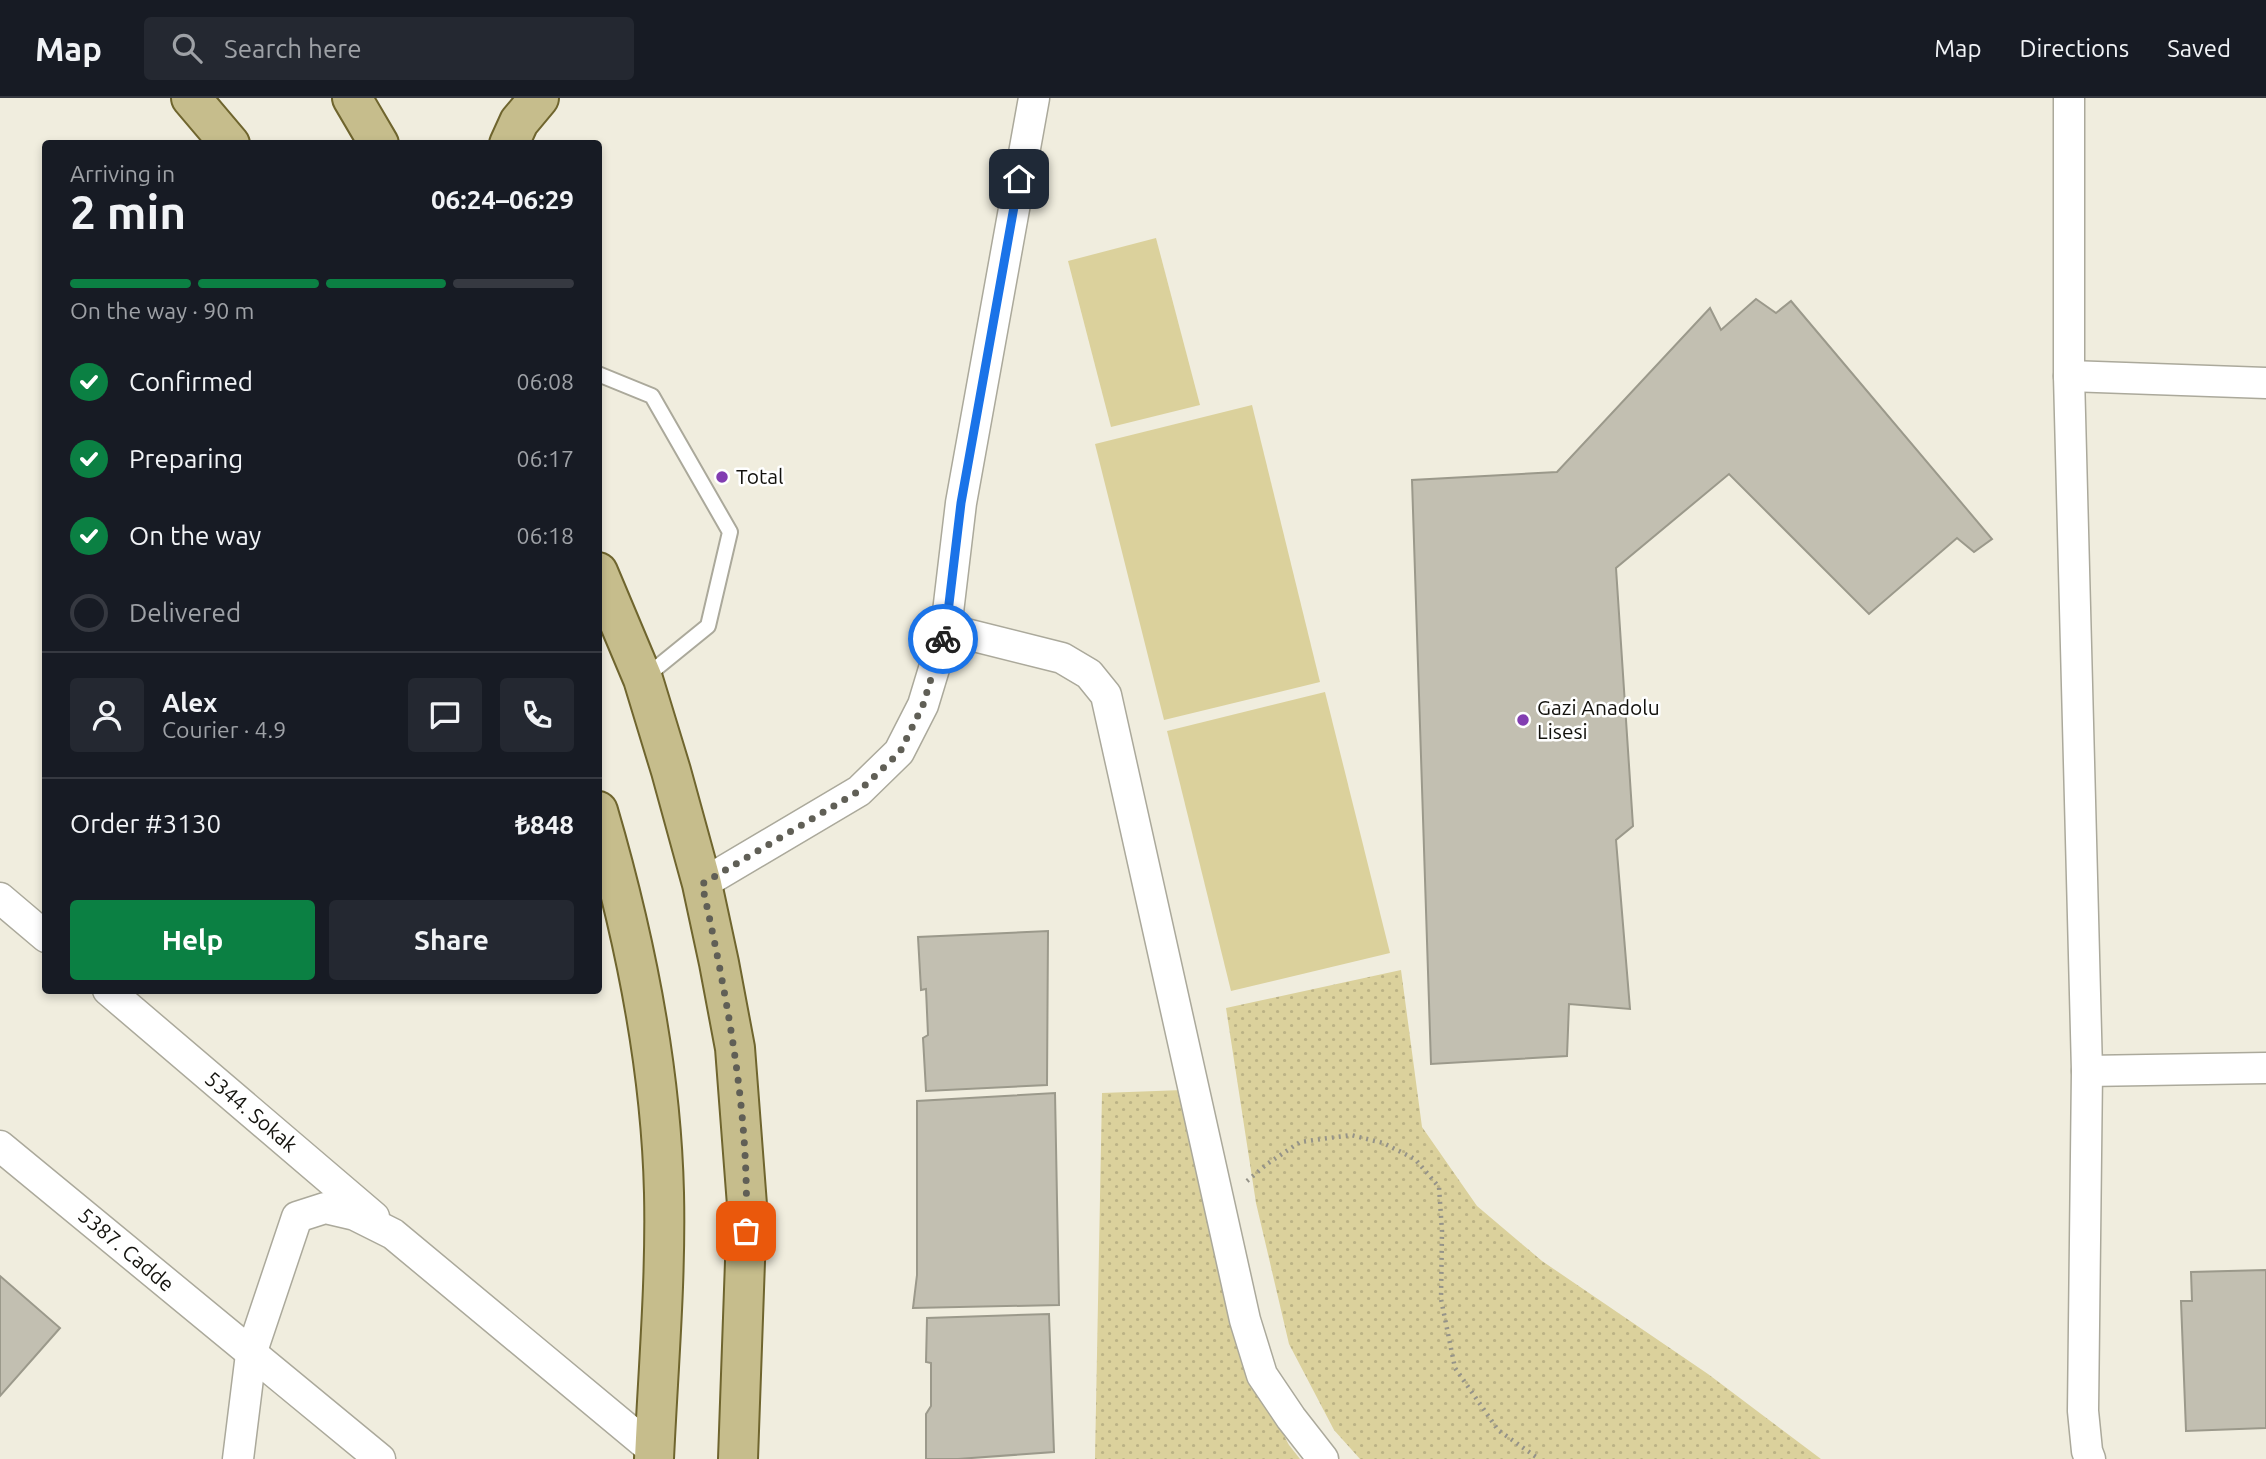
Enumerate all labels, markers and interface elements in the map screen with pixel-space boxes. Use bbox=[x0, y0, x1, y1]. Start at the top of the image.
search box bbox=[144, 17, 634, 80]
icon: search bbox=[168, 29, 206, 67]
text: Map bbox=[35, 30, 102, 67]
text: Search here bbox=[224, 34, 362, 63]
text: Map bbox=[1934, 35, 1981, 62]
text: Directions bbox=[2019, 35, 2129, 62]
text: Saved bbox=[2167, 35, 2231, 62]
pin bbox=[989, 149, 1049, 209]
icon: home bbox=[1000, 160, 1038, 198]
text: Arriving in bbox=[70, 161, 175, 186]
text: 06:24–06:29 bbox=[431, 185, 574, 214]
text: 2 min bbox=[70, 186, 186, 238]
text: On the way · 90 m bbox=[70, 298, 254, 323]
icon: check bbox=[70, 363, 108, 401]
text: Confirmed bbox=[129, 367, 253, 396]
text: 06:08 bbox=[516, 369, 574, 394]
icon: check bbox=[70, 440, 108, 478]
text: Preparing bbox=[129, 444, 243, 473]
text: 06:17 bbox=[516, 446, 574, 471]
place label: Total bbox=[736, 464, 783, 488]
marker: Total bbox=[714, 469, 730, 485]
icon: check bbox=[70, 517, 108, 555]
text: On the way bbox=[129, 521, 261, 550]
text: 06:18 bbox=[516, 523, 574, 548]
text: Delivered bbox=[129, 598, 241, 627]
courier bbox=[908, 604, 978, 674]
icon: bike bbox=[924, 620, 962, 658]
button: person bbox=[70, 678, 144, 752]
button: chat bbox=[408, 678, 482, 752]
button: phone bbox=[500, 678, 574, 752]
text: Alex bbox=[162, 688, 217, 717]
place label: Gazi Anadolu Lisesi bbox=[1537, 695, 1660, 743]
marker: Gazi Anadolu Lisesi bbox=[1515, 712, 1531, 728]
text: Courier · 4.9 bbox=[162, 717, 286, 742]
text: Order #3130 bbox=[70, 809, 221, 838]
text: ₺848 bbox=[515, 810, 574, 839]
button: Help bbox=[70, 900, 315, 980]
button: Share bbox=[329, 900, 574, 980]
street label: 5344. Sokak bbox=[201, 1066, 303, 1157]
pin bbox=[716, 1201, 776, 1261]
street label: 5387. Cadde bbox=[74, 1202, 179, 1296]
icon: bag bbox=[727, 1212, 765, 1250]

